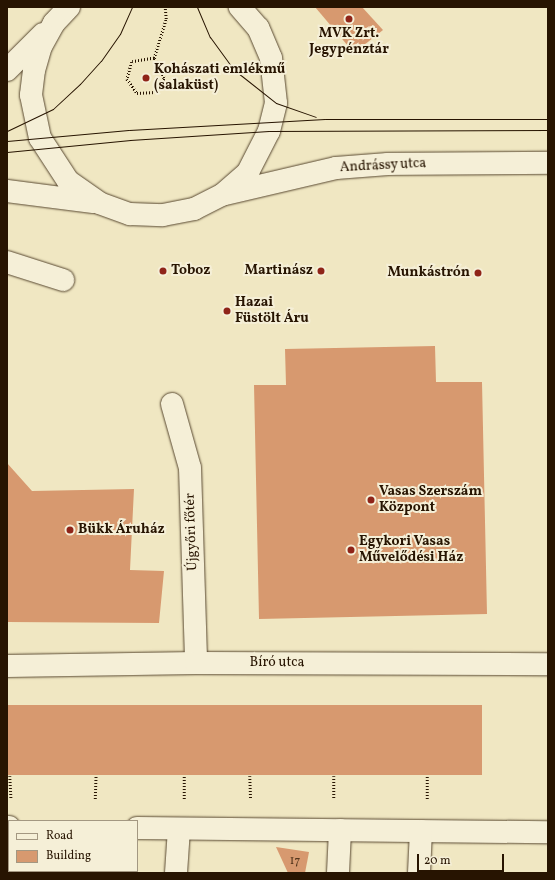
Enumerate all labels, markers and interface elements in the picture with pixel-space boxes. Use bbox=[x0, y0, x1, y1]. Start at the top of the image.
marker: MVK Zrt. Jegypénztár bbox=[344, 14, 354, 24]
place label: MVK Zrt. Jegypénztár bbox=[309, 26, 389, 58]
place label: Kohászati emlékmű (salaküst) bbox=[154, 62, 285, 94]
marker: Kohászati emlékmű (salaküst) bbox=[141, 73, 151, 83]
street label: Andrássy utca bbox=[339, 155, 427, 177]
place label: Toboz bbox=[171, 263, 210, 279]
place label: Martinász bbox=[244, 263, 313, 279]
place label: Munkástrón bbox=[387, 265, 470, 281]
marker: Toboz bbox=[158, 266, 168, 276]
marker: Martinász bbox=[316, 266, 326, 276]
marker: Munkástrón bbox=[473, 268, 483, 278]
place label: Hazai Füstölt Áru bbox=[235, 295, 309, 328]
marker: Hazai Füstölt Áru bbox=[222, 306, 232, 316]
place label: Vasas Szerszám Központ bbox=[379, 484, 482, 516]
street label: Újgyőri főtér bbox=[182, 493, 202, 571]
marker: Vasas Szerszám Központ bbox=[366, 495, 376, 505]
place label: Bükk Áruház bbox=[78, 522, 165, 538]
marker: Bükk Áruház bbox=[65, 525, 75, 535]
place label: Egykori Vasas Művelődési Ház bbox=[359, 534, 463, 566]
marker: Egykori Vasas Művelődési Ház bbox=[346, 545, 356, 555]
street label: Bíró utca bbox=[250, 655, 304, 671]
legend bbox=[8, 820, 138, 872]
text: Road bbox=[46, 828, 73, 844]
scale bar bbox=[419, 846, 506, 872]
text: Building bbox=[46, 848, 91, 864]
text: 20 m bbox=[424, 853, 451, 869]
house number: 17 bbox=[290, 855, 300, 869]

